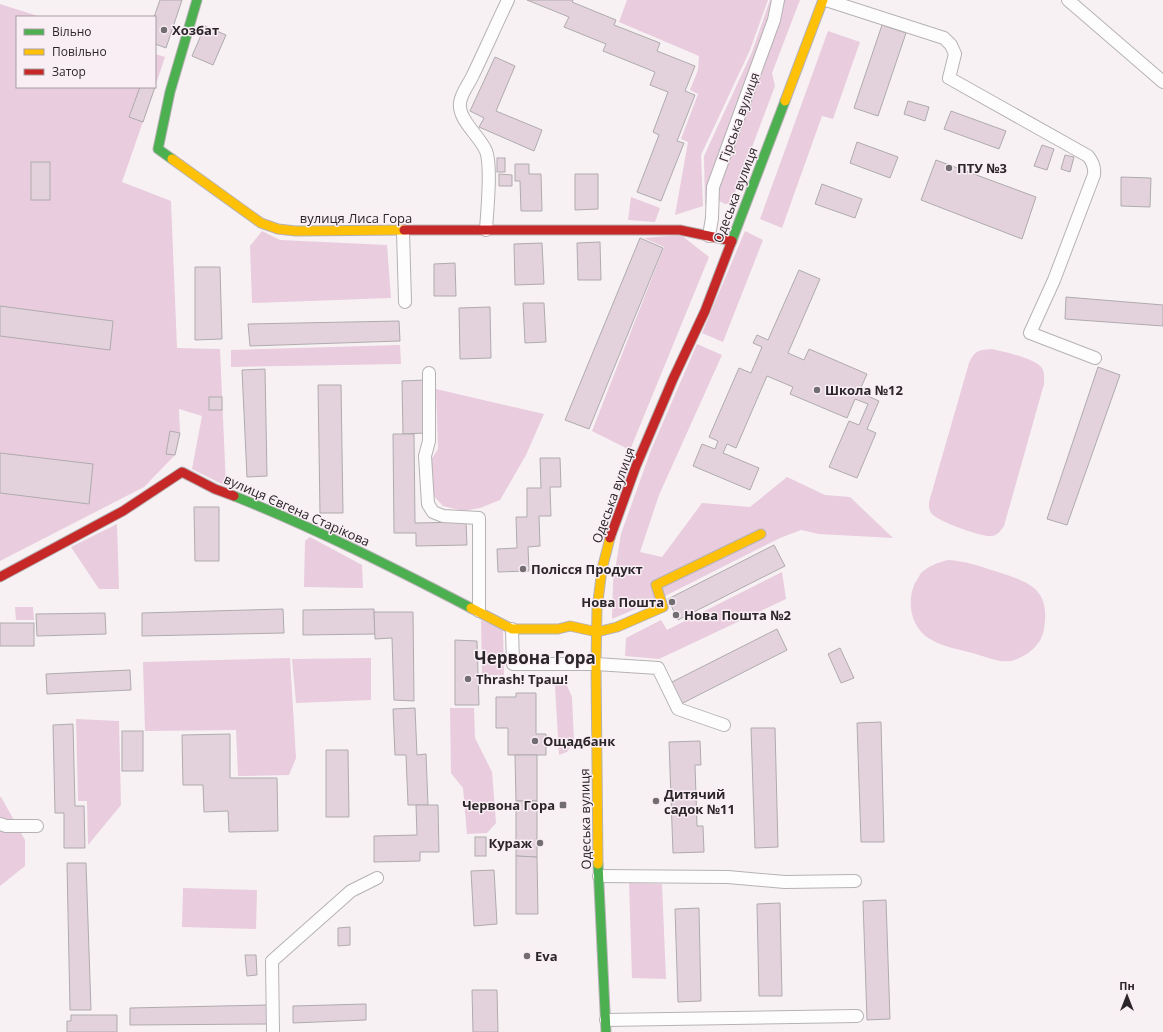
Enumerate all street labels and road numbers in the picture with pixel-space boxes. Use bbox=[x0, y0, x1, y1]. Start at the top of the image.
street label: Гірська вулиця bbox=[714, 70, 764, 164]
street label: Одеська вулиця bbox=[708, 145, 762, 245]
street label: вулиця Лиса Гора bbox=[300, 209, 412, 227]
street label: Одеська вулиця bbox=[587, 444, 639, 546]
street label: вулиця Євгена Старікова bbox=[221, 470, 373, 550]
street label: Одеська вулиця bbox=[575, 768, 595, 870]

